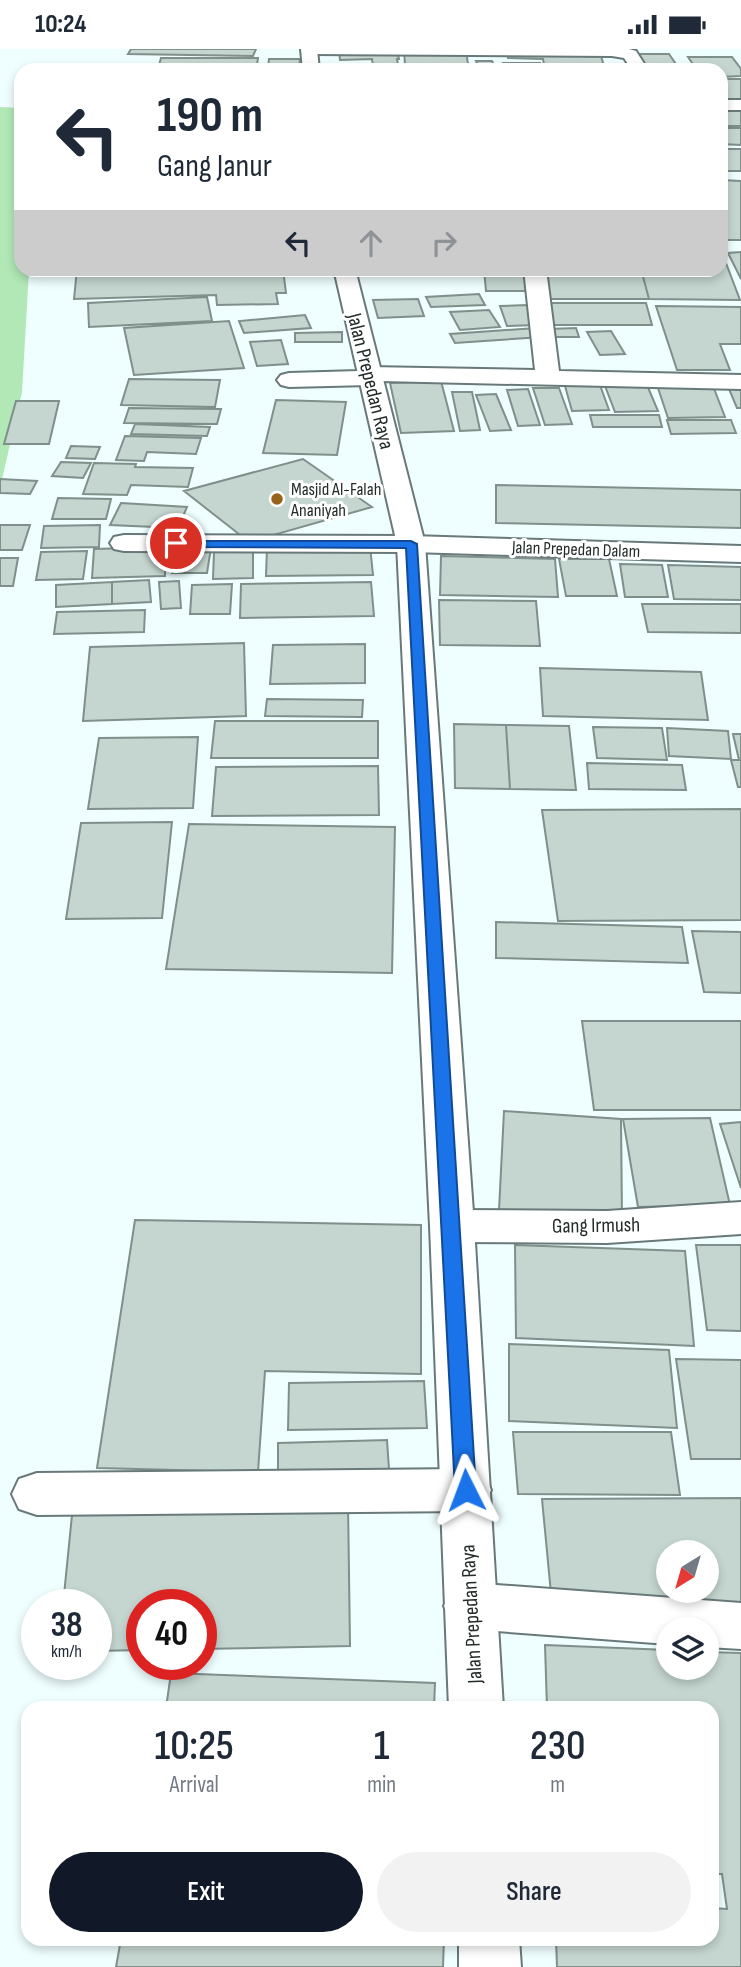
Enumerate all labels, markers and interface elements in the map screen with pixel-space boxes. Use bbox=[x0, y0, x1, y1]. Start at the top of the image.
text: 10:24 bbox=[35, 9, 86, 40]
text: 190 m bbox=[157, 87, 263, 146]
icon: left bbox=[42, 91, 133, 182]
text: Gang Janur bbox=[157, 147, 272, 186]
icon: left bbox=[279, 224, 317, 262]
icon: ahead bbox=[352, 224, 390, 262]
icon: right bbox=[425, 224, 463, 262]
street label: Jalan Prepedan Raya bbox=[341, 310, 399, 452]
place label: Masjid Al-Falah Ananiyah bbox=[290, 479, 381, 521]
marker: Masjid Al-Falah Ananiyah bbox=[269, 491, 285, 507]
pin bbox=[146, 513, 206, 573]
icon: arrive bbox=[157, 524, 195, 562]
street label: Jalan Prepedan Dalam bbox=[510, 537, 640, 562]
street label: Gang Irmush bbox=[552, 1212, 640, 1239]
position arrow bbox=[429, 1453, 503, 1527]
north arrow bbox=[656, 1540, 719, 1603]
map controls bbox=[656, 1540, 719, 1680]
street label: Jalan Prepedan Raya bbox=[455, 1544, 488, 1685]
speed limit sign: 40 bbox=[126, 1589, 217, 1680]
text: 38 bbox=[50, 1604, 83, 1647]
button: layers bbox=[656, 1617, 719, 1680]
text: km/h bbox=[51, 1641, 82, 1662]
text: 10:25 bbox=[155, 1721, 234, 1772]
text: 1 bbox=[374, 1721, 390, 1772]
text: 230 bbox=[530, 1721, 585, 1772]
text: Arrival bbox=[169, 1771, 219, 1799]
text: min bbox=[367, 1771, 396, 1799]
text: m bbox=[550, 1771, 565, 1799]
button: Exit bbox=[49, 1852, 363, 1932]
button: Share bbox=[377, 1852, 691, 1932]

